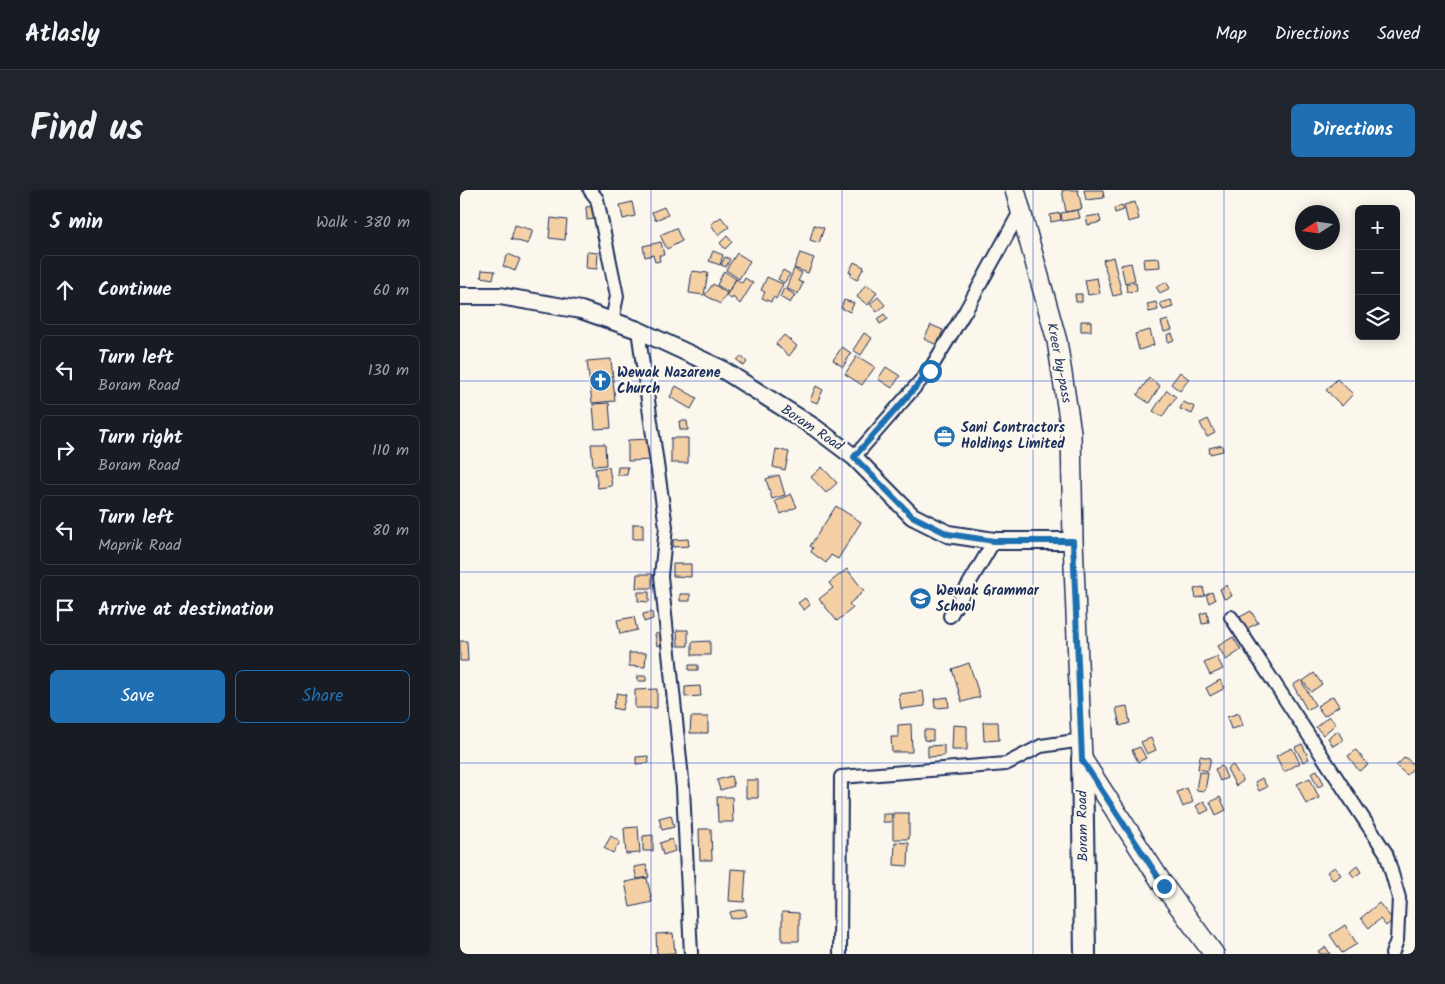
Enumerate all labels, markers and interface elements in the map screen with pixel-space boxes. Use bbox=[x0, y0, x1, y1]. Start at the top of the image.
text: Atlasly bbox=[25, 15, 100, 54]
text: Map bbox=[1215, 20, 1247, 49]
text: Directions bbox=[1275, 20, 1349, 49]
text: Saved bbox=[1377, 20, 1420, 49]
text: Find us bbox=[30, 102, 143, 158]
button: Directions bbox=[1291, 104, 1415, 157]
north arrow bbox=[1295, 205, 1340, 250]
map controls bbox=[1355, 205, 1400, 340]
button: + bbox=[1355, 205, 1400, 250]
text: 5 min bbox=[50, 206, 103, 239]
text: Walk · 380 m bbox=[316, 210, 410, 235]
button: − bbox=[1355, 250, 1400, 295]
text: Continue bbox=[98, 275, 171, 305]
icon: ahead bbox=[51, 276, 79, 304]
text: 60 m bbox=[373, 278, 409, 303]
button: layers bbox=[1355, 295, 1400, 340]
street label: Kreer by-pass bbox=[1040, 321, 1078, 405]
text: Turn left bbox=[98, 343, 173, 373]
icon: left bbox=[51, 356, 79, 384]
text: 130 m bbox=[368, 358, 409, 383]
route start bbox=[919, 360, 942, 383]
place label: Wewak Nazarene Church bbox=[617, 362, 721, 400]
church icon: Wewak Nazarene Church bbox=[589, 369, 613, 393]
text: Boram Road bbox=[98, 373, 179, 398]
street label: Boram Road bbox=[776, 399, 849, 458]
place label: Sani Contractors Holdings Limited bbox=[961, 417, 1066, 455]
text: Turn right bbox=[98, 423, 183, 453]
office icon: Sani Contractors Holdings Limited bbox=[933, 424, 957, 448]
icon: right bbox=[51, 436, 79, 464]
text: 110 m bbox=[372, 438, 409, 463]
text: Boram Road bbox=[98, 453, 179, 478]
text: Turn left bbox=[98, 503, 173, 533]
icon: left bbox=[51, 516, 79, 544]
text: 80 m bbox=[372, 518, 409, 543]
text: Maprik Road bbox=[98, 533, 181, 558]
place label: Wewak Grammar School bbox=[936, 580, 1040, 618]
school or university icon: Wewak Grammar School bbox=[908, 587, 932, 611]
text: Arrive at destination bbox=[98, 595, 274, 625]
icon: arrive bbox=[51, 596, 79, 624]
button: Save bbox=[50, 670, 225, 723]
button: Share bbox=[235, 670, 410, 723]
street label: Boram Road bbox=[1071, 789, 1095, 862]
route end bbox=[1153, 875, 1176, 898]

